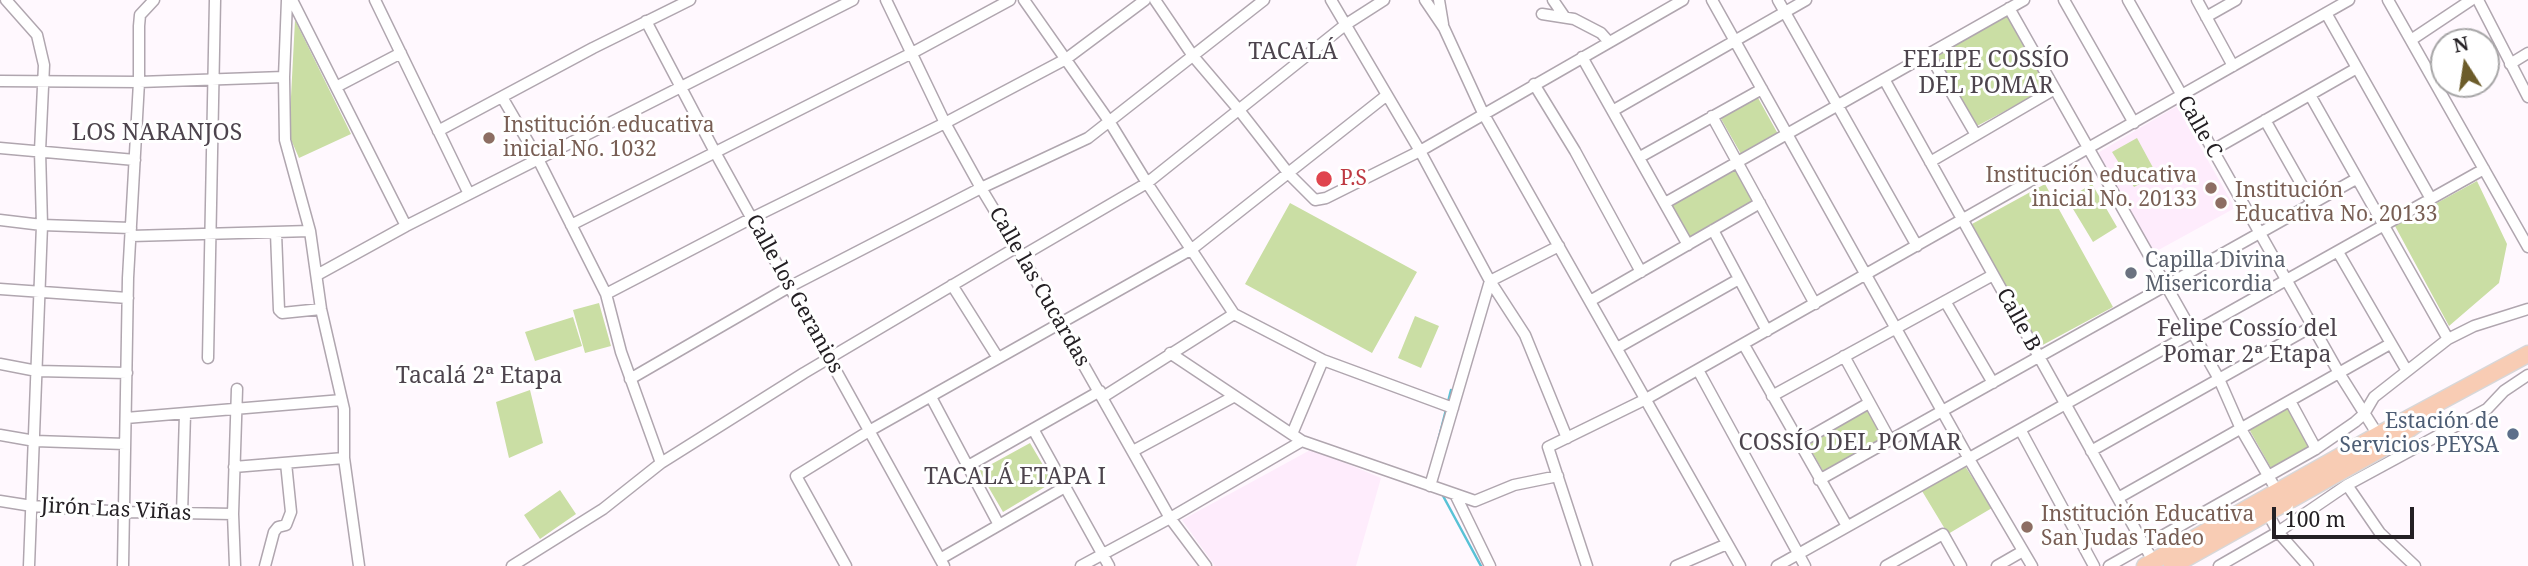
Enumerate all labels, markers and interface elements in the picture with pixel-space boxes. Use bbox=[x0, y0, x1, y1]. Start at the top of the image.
north arrow bbox=[2430, 28, 2500, 98]
text: N bbox=[2451, 30, 2471, 59]
district label: TACALÁ bbox=[1243, 38, 1343, 66]
district label: FELIPE COSSÍO DEL POMAR bbox=[1891, 46, 2081, 100]
street label: Calle C bbox=[2171, 92, 2227, 162]
place label: Institución educativa inicial No. 1032 bbox=[503, 113, 714, 163]
district label: LOS NARANJOS bbox=[61, 119, 253, 147]
marker: Institución educativa inicial No. 1032 bbox=[481, 130, 497, 146]
place label: Institución educativa inicial No. 20133 bbox=[1986, 163, 2197, 213]
place label: P.S bbox=[1340, 166, 1367, 192]
marker: P.S bbox=[1314, 169, 1334, 189]
place label: Institución Educativa No. 20133 bbox=[2235, 178, 2438, 228]
marker: Institución educativa inicial No. 20133 bbox=[2203, 180, 2219, 196]
marker: Institución Educativa No. 20133 bbox=[2213, 195, 2229, 211]
street label: Calle las Cucardas bbox=[983, 203, 1095, 371]
street label: Calle los Geranios bbox=[740, 210, 848, 378]
place label: Capilla Divina Misericordia bbox=[2145, 248, 2286, 298]
marker: Capilla Divina Misericordia bbox=[2123, 265, 2139, 281]
street label: Calle B bbox=[1990, 284, 2046, 356]
district label: Felipe Cossío del Pomar 2ª Etapa bbox=[2142, 315, 2352, 369]
district label: Tacalá 2ª Etapa bbox=[396, 362, 562, 390]
place label: Estación de Servicios PEYSA bbox=[2340, 409, 2499, 459]
marker: Estación de Servicios PEYSA bbox=[2505, 426, 2521, 442]
district label: COSSÍO DEL POMAR bbox=[1725, 429, 1975, 457]
district label: TACALÁ ETAPA I bbox=[912, 463, 1118, 491]
scale bar bbox=[2276, 492, 2418, 536]
street label: Jirón Las Viñas bbox=[40, 493, 192, 527]
place label: Institución Educativa San Judas Tadeo bbox=[2041, 502, 2254, 552]
text: 100 m bbox=[2285, 505, 2346, 533]
marker: Institución Educativa San Judas Tadeo bbox=[2019, 519, 2035, 535]

